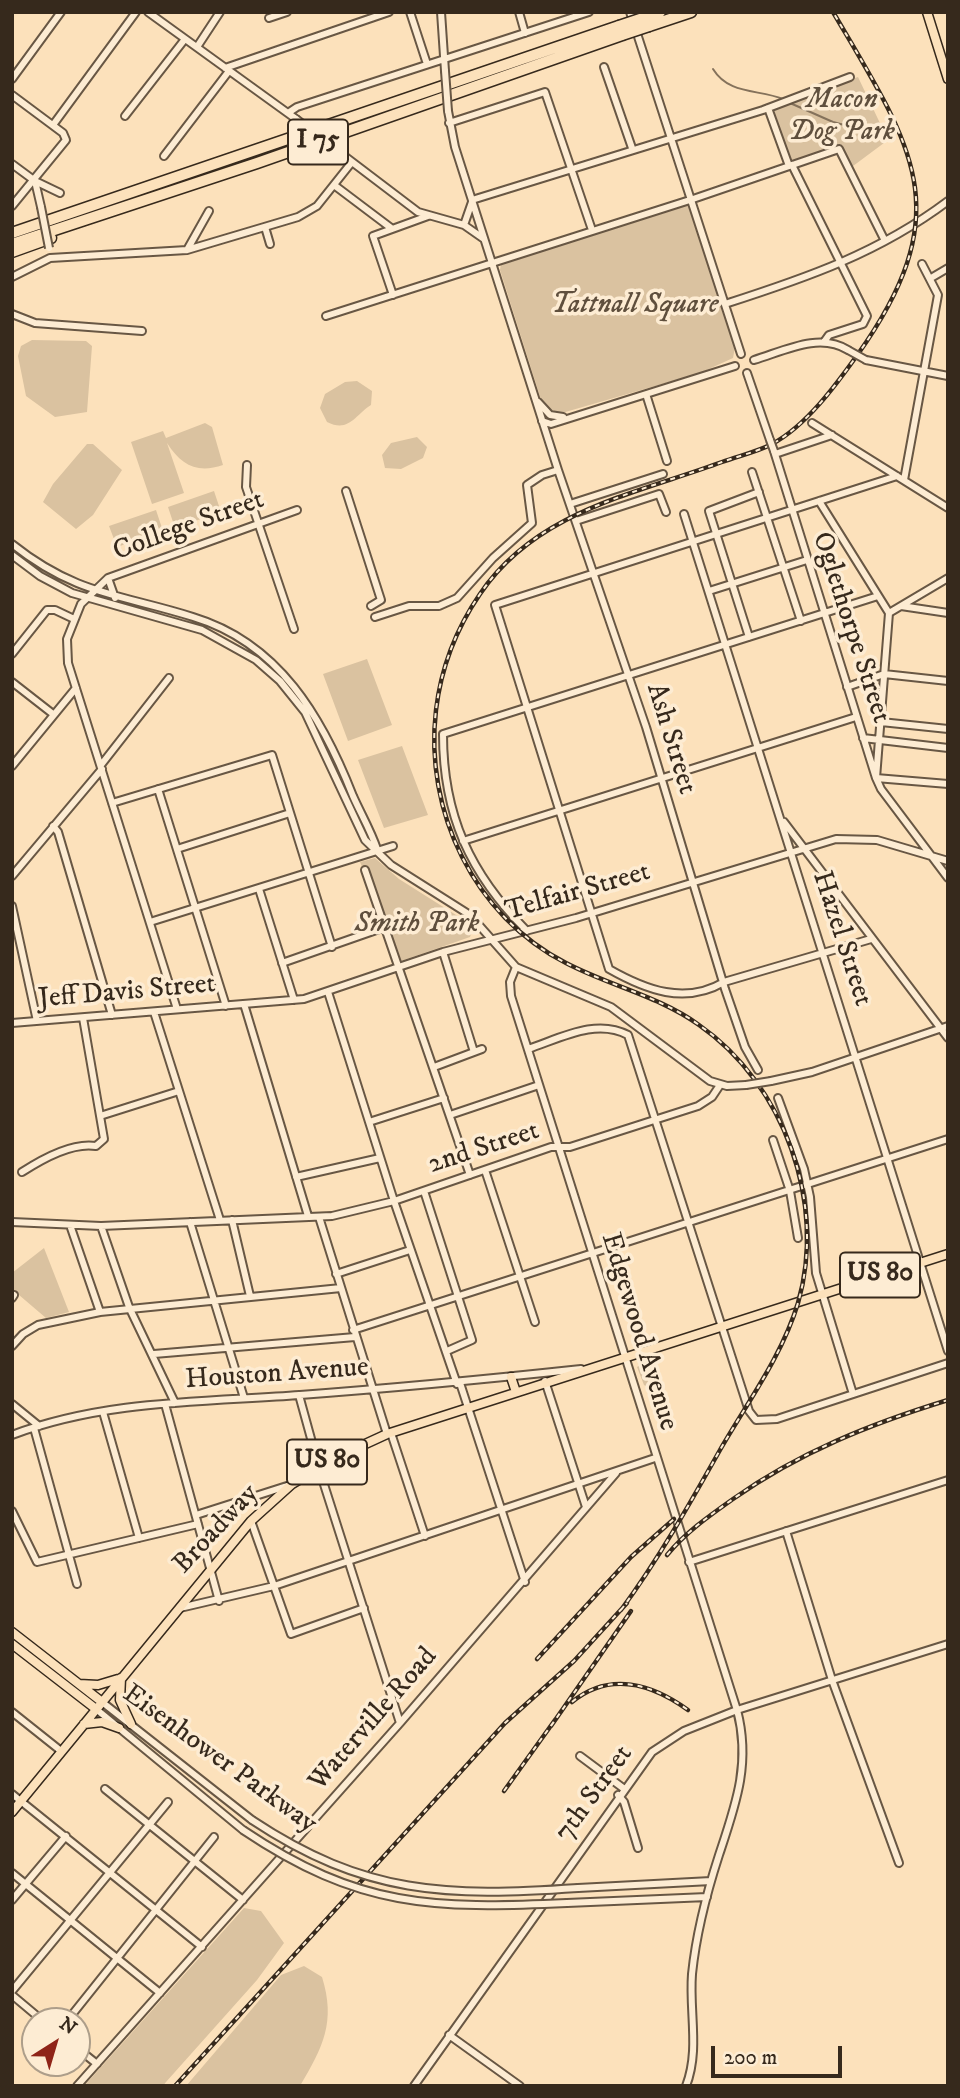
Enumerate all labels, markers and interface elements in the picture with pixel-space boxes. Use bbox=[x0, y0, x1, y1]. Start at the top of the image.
park label: Macon Dog Park bbox=[789, 84, 895, 150]
road number: I 75 bbox=[288, 119, 348, 164]
park label: Tattnall Square bbox=[552, 289, 718, 323]
street label: College Street bbox=[109, 484, 269, 570]
street label: Oglethorpe Street bbox=[803, 528, 897, 728]
street label: Ash Street bbox=[637, 680, 703, 798]
street label: Telfair Street bbox=[502, 856, 654, 930]
street label: Hazel Street bbox=[803, 867, 879, 1011]
park label: Smith Park bbox=[354, 908, 480, 942]
street label: Jeff Davis Street bbox=[37, 969, 217, 1017]
street label: 2nd Street bbox=[424, 1115, 544, 1183]
street label: Edgewood Avenue bbox=[592, 1229, 684, 1435]
road number: US 80 bbox=[840, 1252, 920, 1298]
street label: Houston Avenue bbox=[184, 1352, 370, 1398]
road number: US 80 bbox=[287, 1440, 367, 1484]
street label: Broadway bbox=[167, 1478, 267, 1582]
street label: Waterville Road bbox=[303, 1641, 445, 1799]
street label: Eisenhower Parkway bbox=[115, 1678, 323, 1842]
street label: 7th Street bbox=[549, 1739, 641, 1849]
north arrow bbox=[21, 2007, 91, 2077]
text: N bbox=[55, 2013, 81, 2040]
scale bar bbox=[715, 2032, 846, 2076]
text: 200 m bbox=[724, 2045, 777, 2071]

